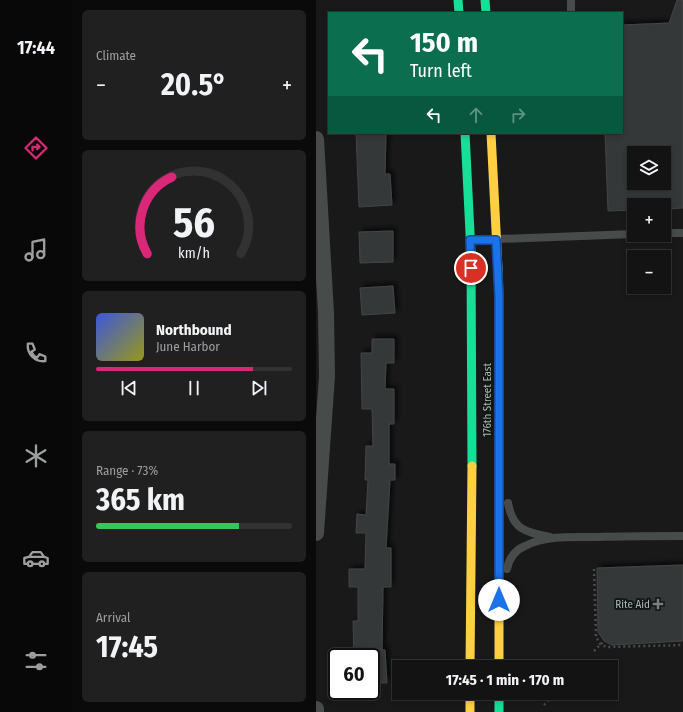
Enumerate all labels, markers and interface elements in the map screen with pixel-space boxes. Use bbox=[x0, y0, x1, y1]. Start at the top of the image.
text: 150 m bbox=[410, 26, 478, 59]
icon: left bbox=[344, 28, 396, 80]
text: 17:44 bbox=[17, 37, 55, 59]
text: Climate bbox=[96, 48, 136, 63]
text: Turn left bbox=[410, 60, 472, 82]
text: 20.5° bbox=[161, 67, 227, 103]
text: − bbox=[96, 72, 106, 99]
text: + bbox=[282, 72, 292, 99]
icon: left bbox=[423, 104, 445, 126]
icon: ahead bbox=[465, 104, 487, 126]
icon: right bbox=[507, 104, 529, 126]
icon: directions bbox=[22, 134, 50, 162]
map controls bbox=[627, 146, 671, 294]
button: layers bbox=[627, 146, 671, 190]
text: 56 bbox=[173, 197, 215, 247]
button: + bbox=[627, 198, 671, 242]
icon: music bbox=[22, 236, 50, 264]
text: km/h bbox=[178, 244, 210, 261]
button: − bbox=[627, 250, 671, 294]
pin bbox=[454, 251, 488, 285]
icon: arrive bbox=[460, 257, 482, 279]
text: Northbound bbox=[156, 321, 232, 339]
icon: phone bbox=[22, 339, 50, 367]
text: June Harbor bbox=[156, 339, 220, 354]
street label: 176th Street East bbox=[481, 363, 494, 437]
icon: previous bbox=[118, 377, 140, 399]
icon: pause bbox=[183, 377, 205, 399]
icon: next bbox=[248, 377, 270, 399]
icon: climate bbox=[22, 442, 50, 470]
text: Range · 73% bbox=[96, 463, 158, 478]
text: 365 km bbox=[96, 482, 185, 518]
icon: car bbox=[22, 544, 50, 572]
position arrow bbox=[478, 579, 520, 621]
place label: Rite Aid bbox=[615, 598, 650, 611]
marker: Rite Aid bbox=[653, 599, 663, 609]
text: Arrival bbox=[96, 610, 130, 625]
text: 17:45 bbox=[96, 629, 158, 665]
icon: filters bbox=[22, 647, 50, 675]
speed limit sign: 60 bbox=[328, 648, 380, 700]
text: 17:45 · 1 min · 170 m bbox=[446, 671, 564, 689]

